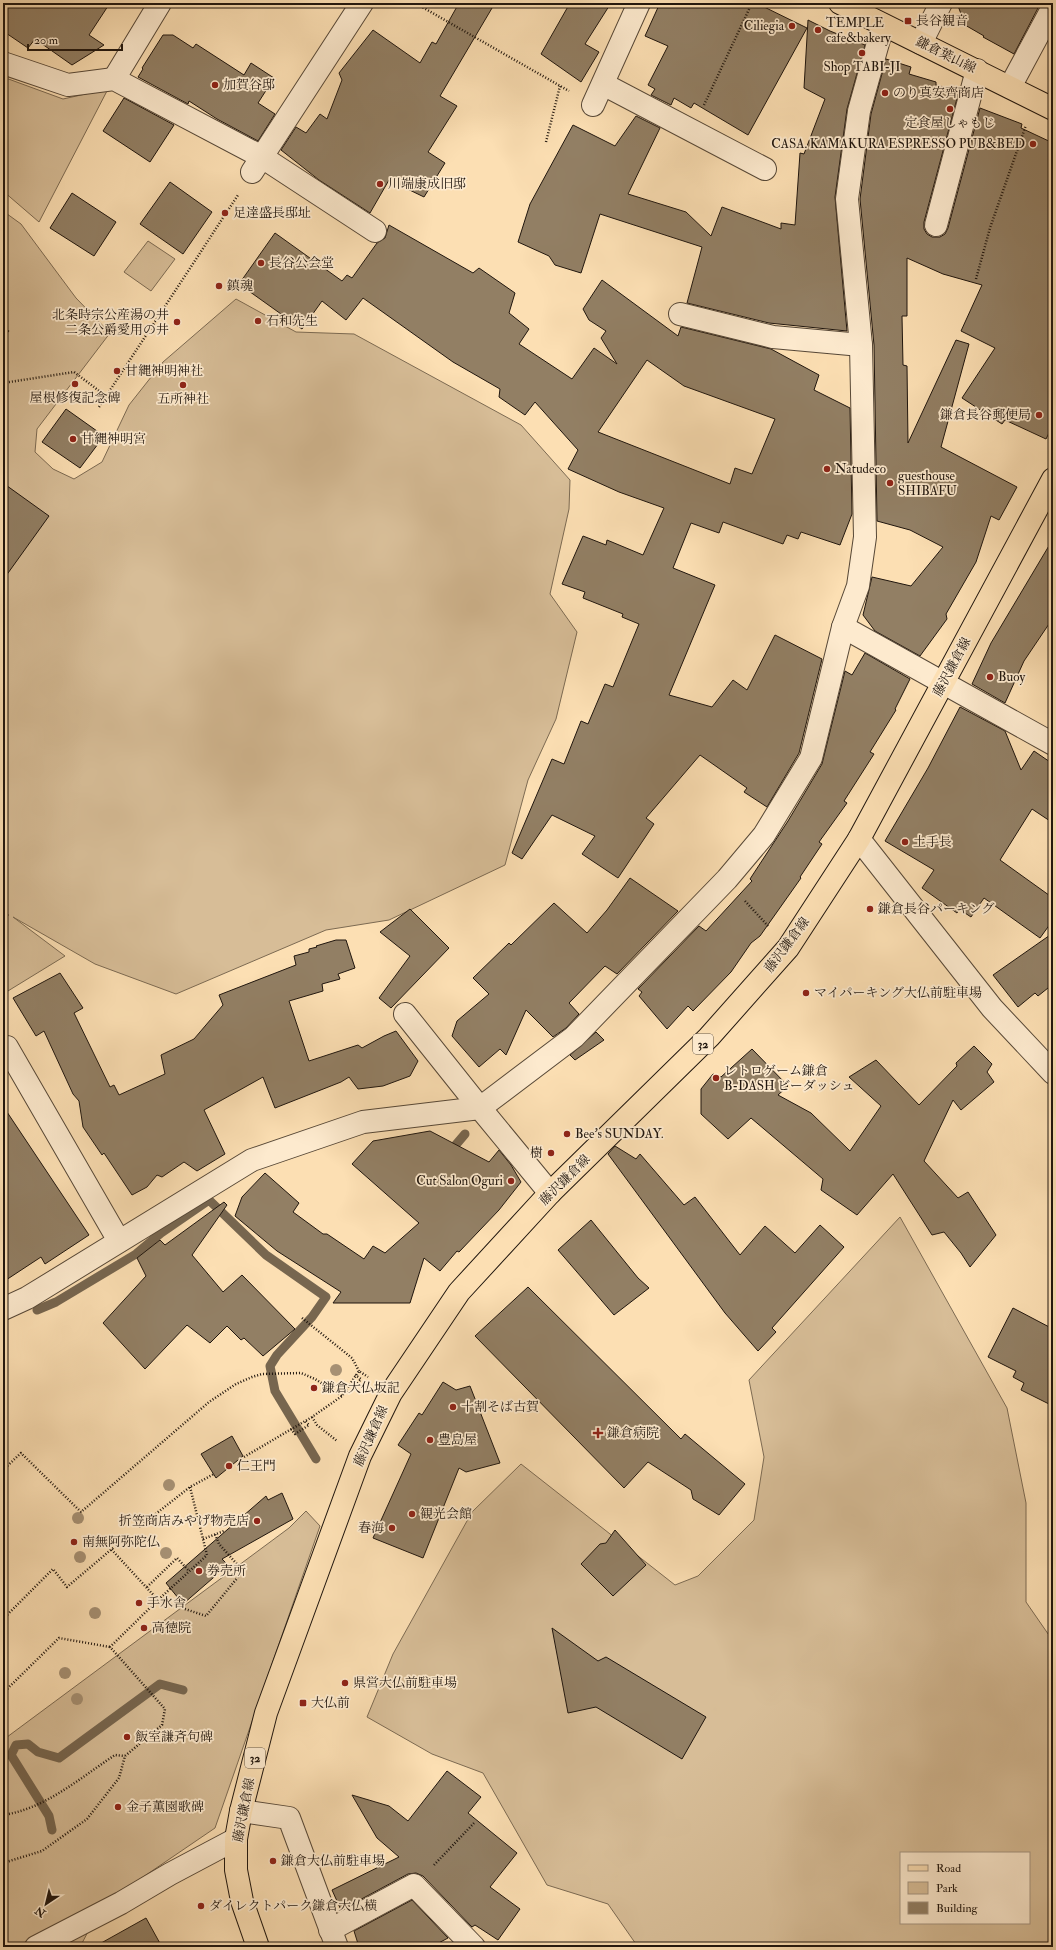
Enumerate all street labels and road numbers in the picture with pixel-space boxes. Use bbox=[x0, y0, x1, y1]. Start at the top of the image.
street label: 鎌倉葉山線 bbox=[913, 34, 979, 76]
street label: 藤沢鎌倉線 bbox=[930, 635, 974, 699]
street label: 藤沢鎌倉線 bbox=[761, 914, 813, 976]
road number: 32 bbox=[693, 1034, 713, 1054]
street label: 藤沢鎌倉線 bbox=[536, 1151, 594, 1209]
street label: 藤沢鎌倉線 bbox=[350, 1403, 392, 1469]
road number: 32 bbox=[245, 1748, 265, 1768]
street label: 藤沢鎌倉線 bbox=[230, 1777, 258, 1843]

